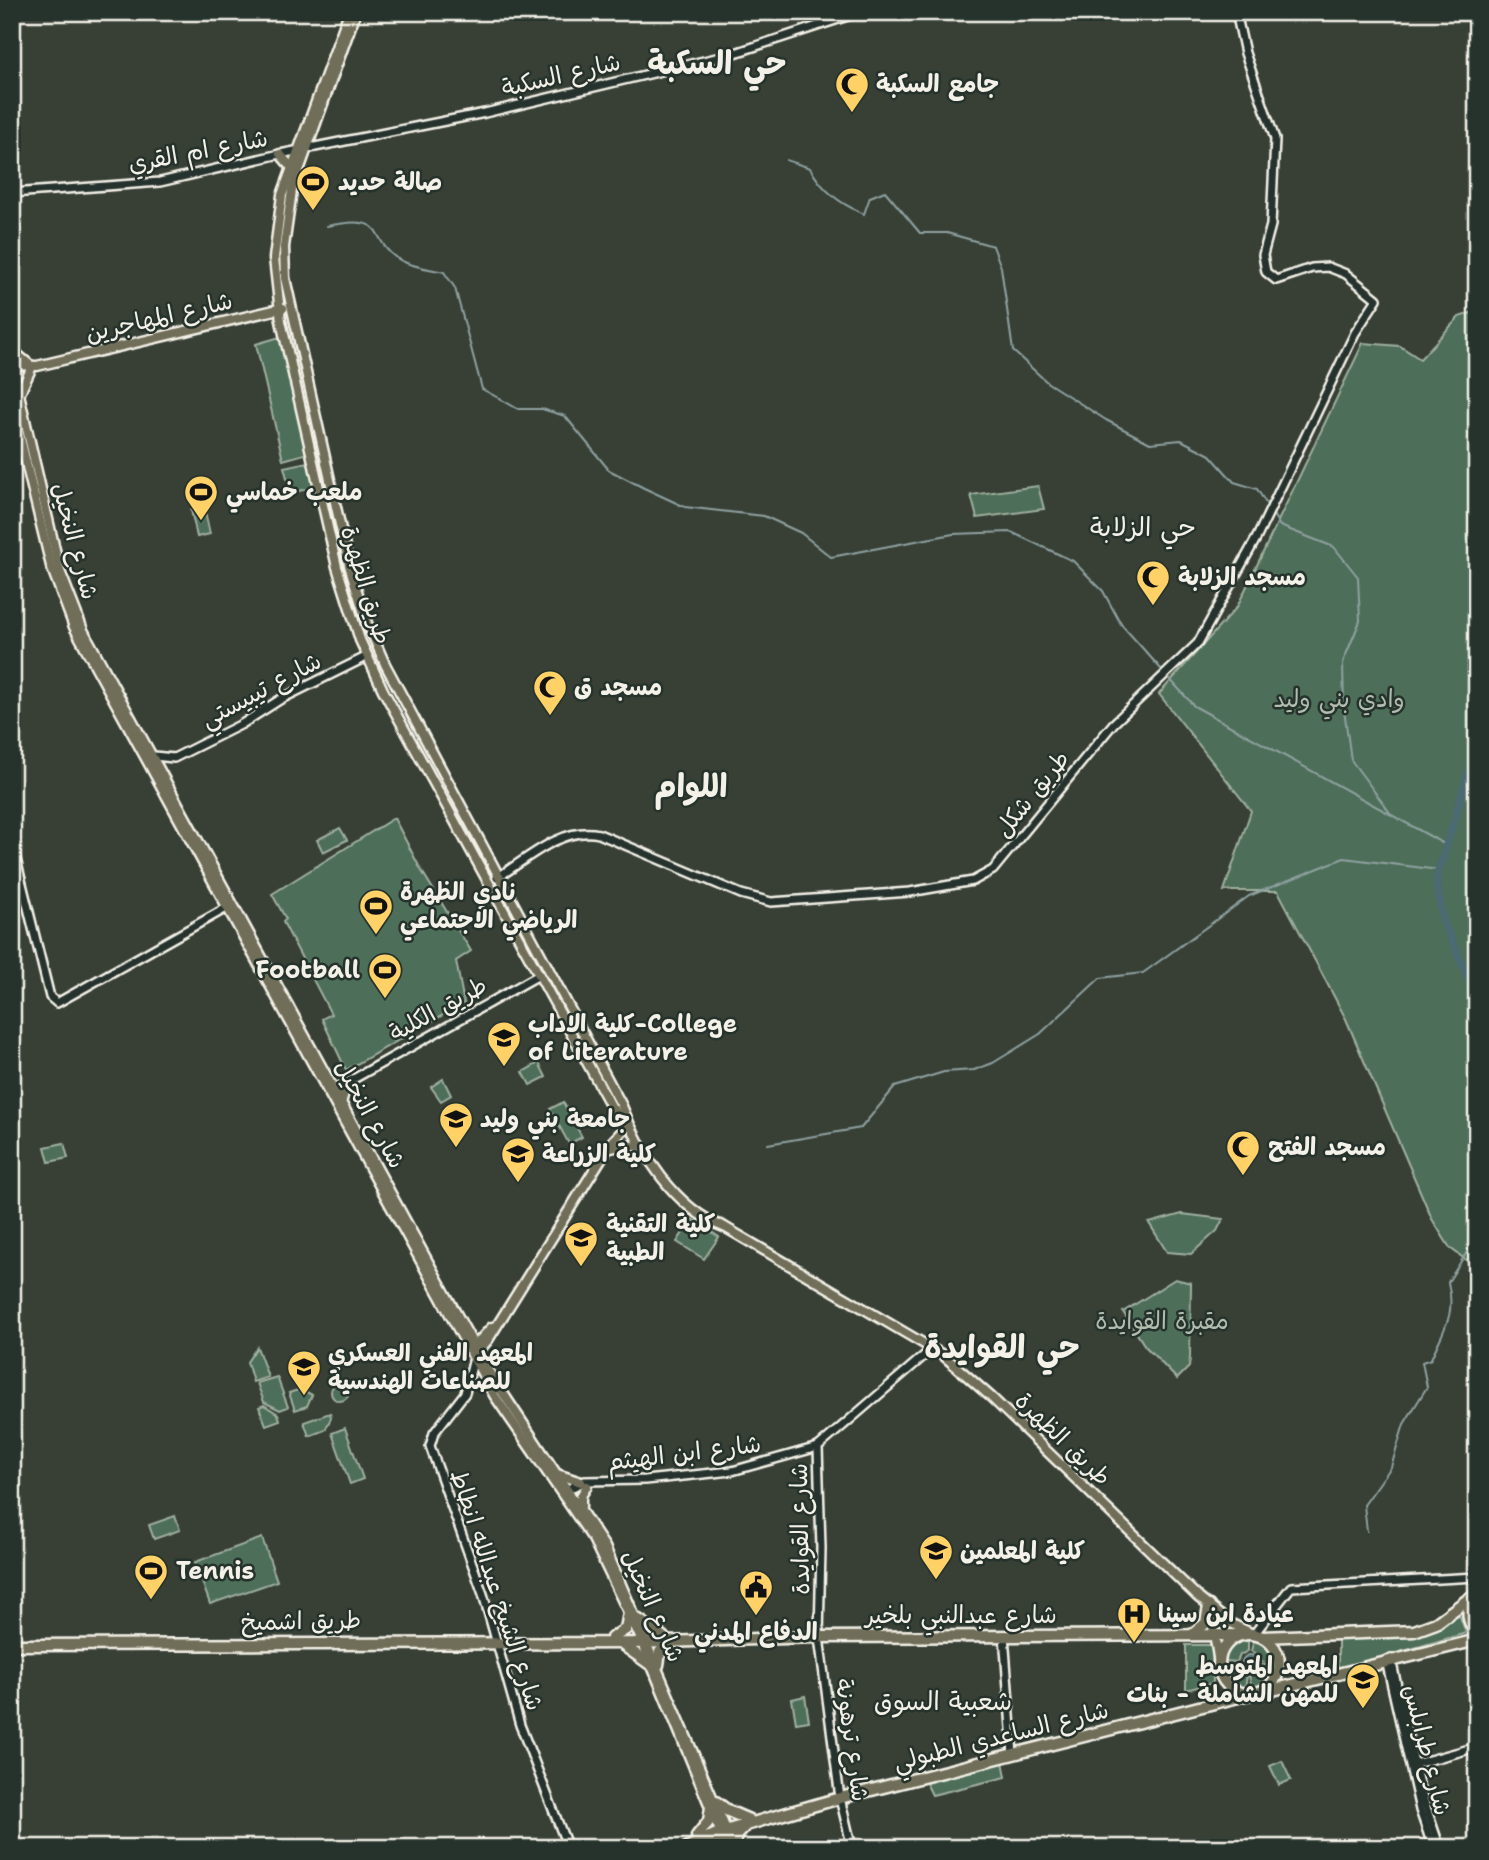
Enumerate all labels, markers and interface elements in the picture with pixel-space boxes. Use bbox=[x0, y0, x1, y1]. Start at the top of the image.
district label: حي السكبة bbox=[648, 41, 786, 92]
street label: شارع السكبة bbox=[498, 46, 624, 105]
mosque icon: جامع السكبة bbox=[833, 65, 871, 114]
place label: جامع السكبة bbox=[876, 68, 999, 101]
street label: شارع ام القري bbox=[125, 122, 271, 182]
sports icon: صالة حديد bbox=[294, 163, 332, 212]
place label: صالة حديد bbox=[338, 166, 442, 198]
street label: شارع المهاجرين bbox=[82, 285, 236, 350]
sports icon: ملعب خماسي bbox=[182, 473, 220, 522]
place label: ملعب خماسي bbox=[226, 476, 362, 513]
street label: شارع النخيل bbox=[43, 479, 106, 603]
district label: حي الزلابة bbox=[1090, 509, 1196, 550]
street label: طريق الظهرة bbox=[333, 522, 399, 648]
mosque icon: مسجد الزلابة bbox=[1134, 558, 1172, 607]
place label: مسجد الزلابة bbox=[1178, 561, 1306, 593]
street label: شارع تيبيستي bbox=[195, 645, 329, 740]
mosque icon: مسجد ق bbox=[531, 668, 569, 717]
place label: مسجد ق bbox=[574, 671, 662, 703]
park label: وادي بني وليد bbox=[1273, 683, 1405, 720]
street label: طريق شكل bbox=[987, 744, 1077, 844]
district label: اللوام bbox=[655, 764, 727, 810]
place label: نادي الظهرة الرياضي الاجتماعي bbox=[400, 876, 578, 941]
sports icon: نادي الظهرة الرياضي الاجتماعي bbox=[357, 887, 395, 936]
sports icon: Football bbox=[366, 951, 404, 1000]
place label: Football bbox=[256, 954, 360, 986]
street label: طريق الكلية bbox=[383, 969, 493, 1049]
place label: كلية الاداب-College of Literature bbox=[528, 1008, 737, 1068]
school or university icon: كلية الاداب-College of Literature bbox=[485, 1019, 523, 1068]
street label: شارع النخيل bbox=[326, 1054, 413, 1175]
school or university icon: جامعة بني وليد bbox=[437, 1100, 475, 1149]
place label: جامعة بني وليد bbox=[480, 1103, 630, 1140]
mosque icon: مسجد الفتح bbox=[1224, 1128, 1262, 1177]
place label: مسجد الفتح bbox=[1268, 1131, 1386, 1163]
school or university icon: كلية الزراعة bbox=[499, 1135, 537, 1184]
place label: كلية الزراعة bbox=[542, 1138, 656, 1170]
place label: كلية التقنية الطبية bbox=[606, 1208, 715, 1268]
school or university icon: كلية التقنية الطبية bbox=[562, 1219, 600, 1268]
park label: مقبرة القوايدة bbox=[1095, 1305, 1229, 1337]
district label: حي القوايدة bbox=[924, 1325, 1080, 1376]
place label: المعهد الفني العسكري للصناعات الهندسية bbox=[328, 1337, 533, 1397]
school or university icon: المعهد الفني العسكري للصناعات الهندسية bbox=[285, 1348, 323, 1397]
street label: طريق الظهرة bbox=[1008, 1385, 1118, 1493]
street label: شارع ابن الهيثم bbox=[605, 1428, 763, 1480]
street label: شارع القوايدة bbox=[783, 1463, 818, 1595]
street label: شارع الشيخ عبدالله انطاط bbox=[442, 1465, 551, 1715]
school or university icon: كلية المعلمين bbox=[917, 1532, 955, 1581]
place label: كلية المعلمين bbox=[960, 1535, 1085, 1567]
street label: شارع النخيل bbox=[613, 1545, 692, 1668]
sports icon: Tennis bbox=[132, 1552, 170, 1601]
place label: Tennis bbox=[176, 1555, 254, 1587]
public building icon: الدفاع المدني bbox=[737, 1568, 775, 1617]
hospital icon: عيادة ابن سينا bbox=[1115, 1595, 1153, 1644]
place label: عيادة ابن سينا bbox=[1158, 1598, 1294, 1630]
street label: شارع عبدالنبي بلخير bbox=[863, 1599, 1057, 1636]
street label: طريق اشميخ bbox=[241, 1604, 361, 1638]
place label: الدفاع المدني bbox=[694, 1616, 818, 1653]
place label: المعهد المتوسط للمهن الشاملة - بنات bbox=[1127, 1650, 1338, 1710]
school or university icon: المعهد المتوسط للمهن الشاملة - بنات bbox=[1344, 1661, 1382, 1710]
street label: شارع ترهونة bbox=[827, 1676, 876, 1804]
street label: شارع طرابلس bbox=[1394, 1681, 1459, 1819]
district label: شعبية السوق bbox=[874, 1683, 1012, 1718]
street label: شارع الساعدي الطبولي bbox=[890, 1694, 1113, 1783]

